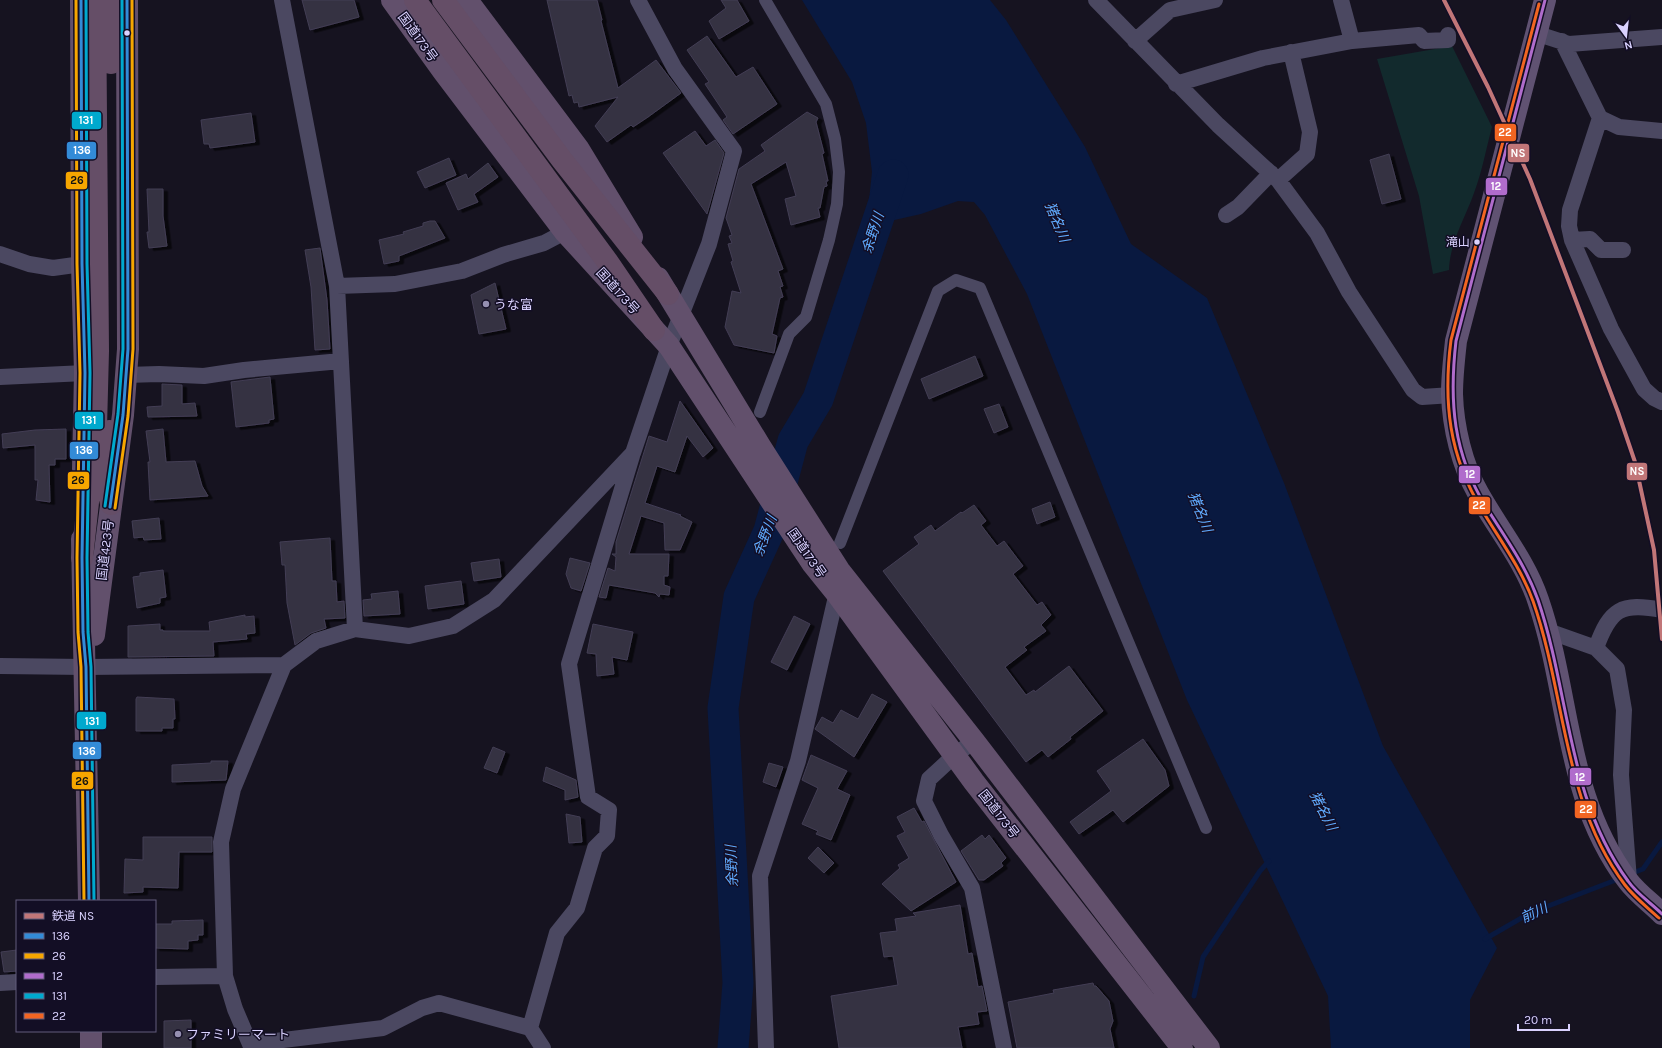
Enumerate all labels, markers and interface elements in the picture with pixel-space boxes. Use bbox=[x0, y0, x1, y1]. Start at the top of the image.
street label: 国道173号 bbox=[395, 10, 441, 64]
north arrow bbox=[1606, 16, 1646, 56]
unlabelled marker bbox=[122, 28, 132, 38]
text: N bbox=[1623, 38, 1634, 52]
line badge: 131 bbox=[71, 111, 102, 130]
text: 131 bbox=[79, 114, 93, 127]
line badge: 22 bbox=[1494, 123, 1517, 142]
text: 22 bbox=[1498, 126, 1512, 139]
line badge: 136 bbox=[66, 141, 97, 160]
line badge: NS bbox=[1507, 143, 1530, 163]
text: 136 bbox=[73, 144, 91, 157]
text: NS bbox=[1511, 147, 1525, 160]
line badge: 26 bbox=[65, 171, 88, 190]
text: 26 bbox=[70, 174, 84, 187]
line badge: 12 bbox=[1485, 177, 1508, 196]
text: 12 bbox=[1491, 180, 1502, 193]
water label: 猪名川 bbox=[1041, 199, 1074, 246]
water label: 余野川 bbox=[858, 208, 888, 256]
place label: 滝山 bbox=[1446, 235, 1470, 249]
marker: 滝山 bbox=[1472, 237, 1482, 247]
street label: 国道173号 bbox=[593, 265, 643, 317]
place label: うな富 bbox=[494, 297, 533, 312]
marker: うな富 bbox=[481, 299, 491, 309]
line badge: 131 bbox=[74, 411, 104, 430]
text: 131 bbox=[82, 414, 96, 427]
line badge: 136 bbox=[69, 441, 99, 460]
text: 136 bbox=[75, 444, 93, 457]
line badge: NS bbox=[1626, 462, 1648, 481]
line badge: 12 bbox=[1458, 465, 1481, 484]
text: NS bbox=[1630, 465, 1644, 478]
text: 12 bbox=[1465, 468, 1476, 481]
line badge: 26 bbox=[67, 471, 90, 490]
text: 26 bbox=[71, 474, 85, 487]
water label: 猪名川 bbox=[1184, 489, 1216, 537]
line badge: 22 bbox=[1468, 496, 1491, 515]
text: 22 bbox=[1472, 499, 1486, 512]
water label: 余野川 bbox=[750, 511, 781, 559]
street label: 国道423号 bbox=[94, 519, 116, 581]
street label: 国道173号 bbox=[784, 525, 830, 581]
line badge: 131 bbox=[76, 711, 107, 730]
text: 131 bbox=[85, 715, 99, 728]
line badge: 136 bbox=[72, 741, 102, 760]
text: 136 bbox=[78, 745, 96, 758]
line badge: 12 bbox=[1569, 767, 1592, 786]
line badge: 26 bbox=[71, 771, 94, 790]
text: 12 bbox=[1575, 771, 1586, 784]
text: 26 bbox=[75, 775, 89, 788]
street label: 国道173号 bbox=[976, 787, 1022, 841]
water label: 猪名川 bbox=[1306, 788, 1341, 835]
line badge: 22 bbox=[1574, 800, 1597, 819]
text: 22 bbox=[1579, 803, 1593, 816]
water label: 余野川 bbox=[722, 843, 742, 887]
water label: 前川 bbox=[1518, 899, 1552, 927]
legend bbox=[16, 900, 156, 1032]
text: 鉄道 NS bbox=[52, 909, 94, 923]
text: 136 bbox=[52, 929, 70, 943]
text: 26 bbox=[52, 949, 66, 963]
text: 12 bbox=[52, 969, 63, 983]
text: 131 bbox=[52, 989, 67, 1003]
scale bar bbox=[1518, 1006, 1569, 1032]
text: 22 bbox=[52, 1009, 66, 1023]
text: 20 m bbox=[1524, 1013, 1552, 1027]
place label: ファミリーマート bbox=[186, 1027, 290, 1042]
marker: ファミリーマート bbox=[173, 1029, 183, 1039]

